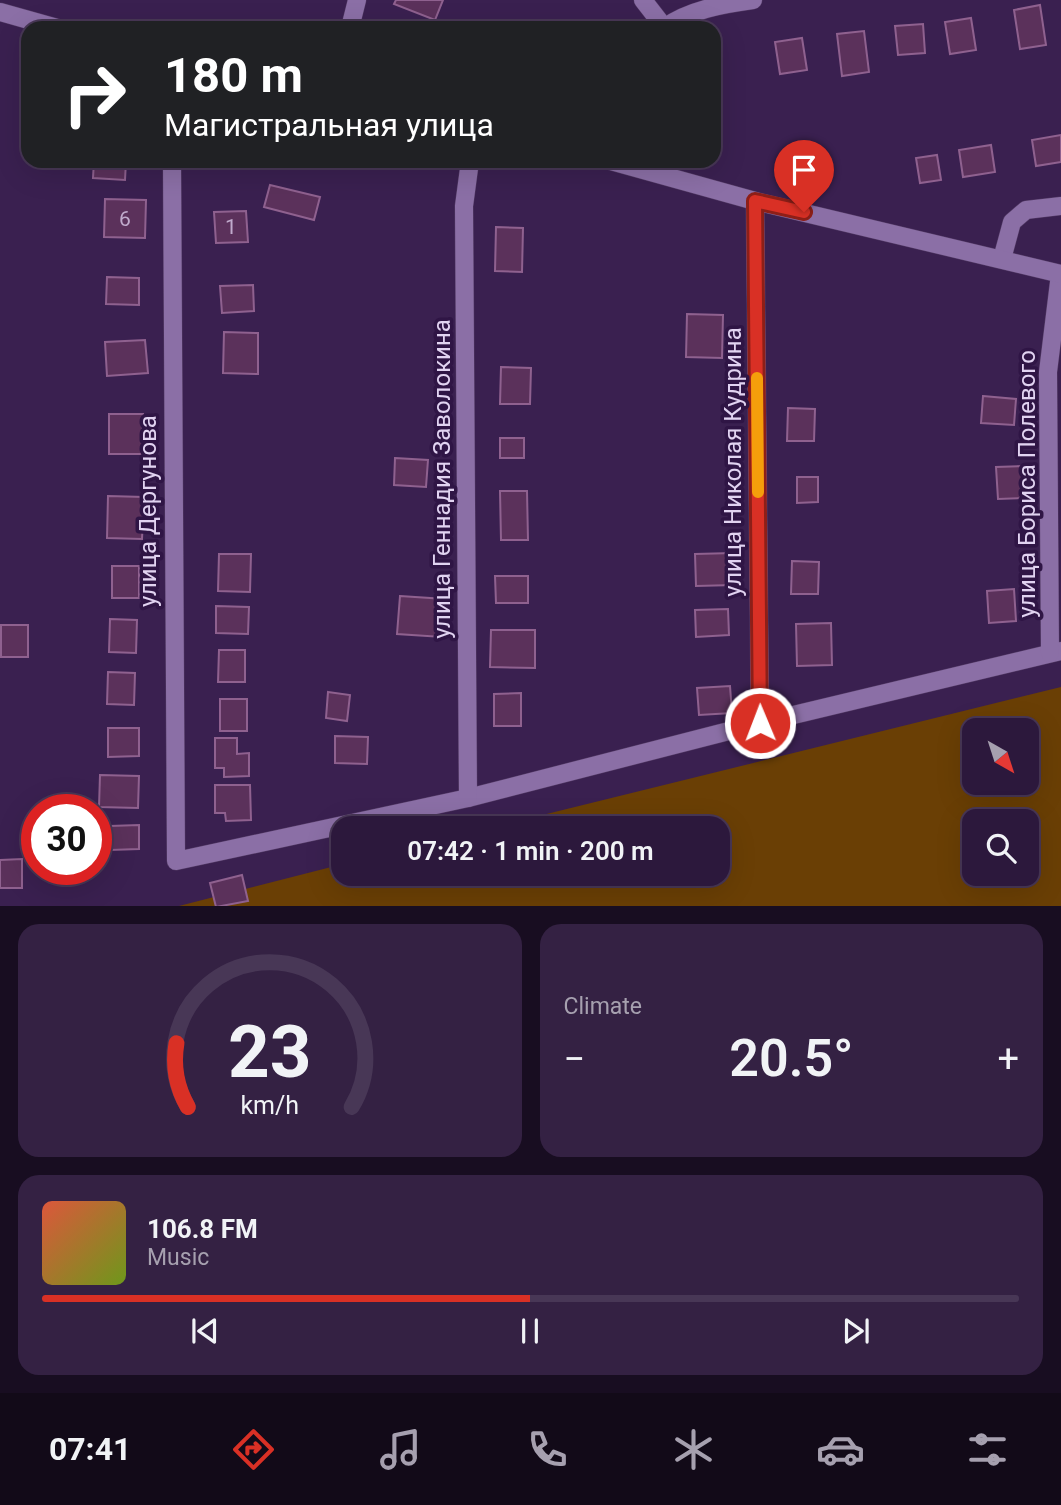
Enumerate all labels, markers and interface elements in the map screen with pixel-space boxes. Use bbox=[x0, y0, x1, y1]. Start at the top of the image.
text: 180 m bbox=[164, 47, 303, 104]
icon: right bbox=[49, 49, 140, 140]
text: Магистральная улица bbox=[164, 106, 494, 144]
pin bbox=[774, 140, 834, 212]
icon: arrive bbox=[785, 151, 823, 189]
house number: 6 bbox=[119, 207, 131, 231]
house number: 1 bbox=[225, 215, 237, 239]
street label: улица Геннадия Заволокина bbox=[428, 319, 456, 639]
street label: улица Николая Кудрина bbox=[719, 327, 747, 597]
street label: улица Бориса Полевого bbox=[1013, 350, 1041, 618]
street label: улица Дергунова bbox=[134, 415, 162, 607]
position arrow bbox=[723, 686, 797, 760]
north arrow bbox=[962, 718, 1040, 794]
map controls bbox=[962, 718, 1039, 886]
speed limit sign: 30 bbox=[21, 794, 112, 885]
button: search bbox=[962, 809, 1039, 886]
text: 07:42 · 1 min · 200 m bbox=[407, 836, 654, 866]
text: Climate bbox=[564, 993, 642, 1020]
text: 23 bbox=[228, 1009, 312, 1095]
text: 20.5° bbox=[729, 1028, 853, 1089]
text: − bbox=[564, 1037, 585, 1081]
text: + bbox=[997, 1037, 1019, 1081]
text: km/h bbox=[240, 1090, 299, 1119]
text: 106.8 FM bbox=[147, 1214, 258, 1244]
text: Music bbox=[147, 1244, 209, 1271]
icon: previous bbox=[186, 1312, 224, 1350]
icon: pause bbox=[511, 1312, 549, 1350]
icon: next bbox=[837, 1312, 875, 1350]
icon: directions bbox=[229, 1425, 278, 1474]
icon: music bbox=[376, 1425, 425, 1474]
icon: phone bbox=[523, 1425, 572, 1474]
icon: climate bbox=[669, 1425, 718, 1474]
icon: car bbox=[816, 1425, 865, 1474]
icon: filters bbox=[963, 1425, 1012, 1474]
text: 07:41 bbox=[49, 1430, 131, 1468]

